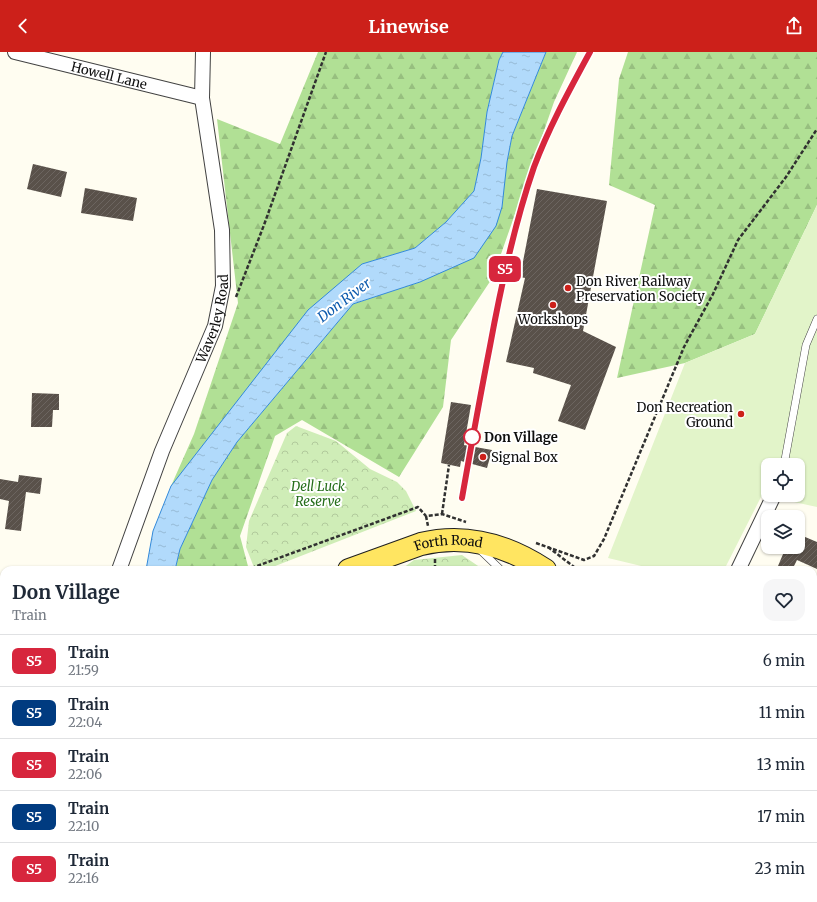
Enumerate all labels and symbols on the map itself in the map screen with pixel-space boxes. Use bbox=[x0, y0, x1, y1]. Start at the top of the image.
street label: Howell Lane bbox=[69, 58, 149, 93]
line badge: S5 bbox=[487, 256, 523, 282]
place label: Don River Railway Preservation Society bbox=[576, 273, 705, 305]
street label: Waverley Road bbox=[192, 274, 232, 367]
water label: Don River bbox=[313, 274, 375, 327]
marker: Don River Railway Preservation Society bbox=[563, 283, 573, 293]
marker: Workshops bbox=[548, 300, 558, 310]
place label: Workshops bbox=[517, 311, 588, 328]
place label: Don Recreation Ground bbox=[636, 399, 733, 431]
marker: Don Recreation Ground bbox=[736, 409, 746, 419]
marker: Don Village bbox=[463, 428, 481, 446]
place label: Don Village bbox=[484, 429, 558, 446]
place label: Signal Box bbox=[491, 449, 558, 466]
marker: Signal Box bbox=[478, 452, 488, 462]
park label: Dell Luck Reserve bbox=[290, 478, 345, 510]
street label: Forth Road bbox=[412, 532, 484, 555]

